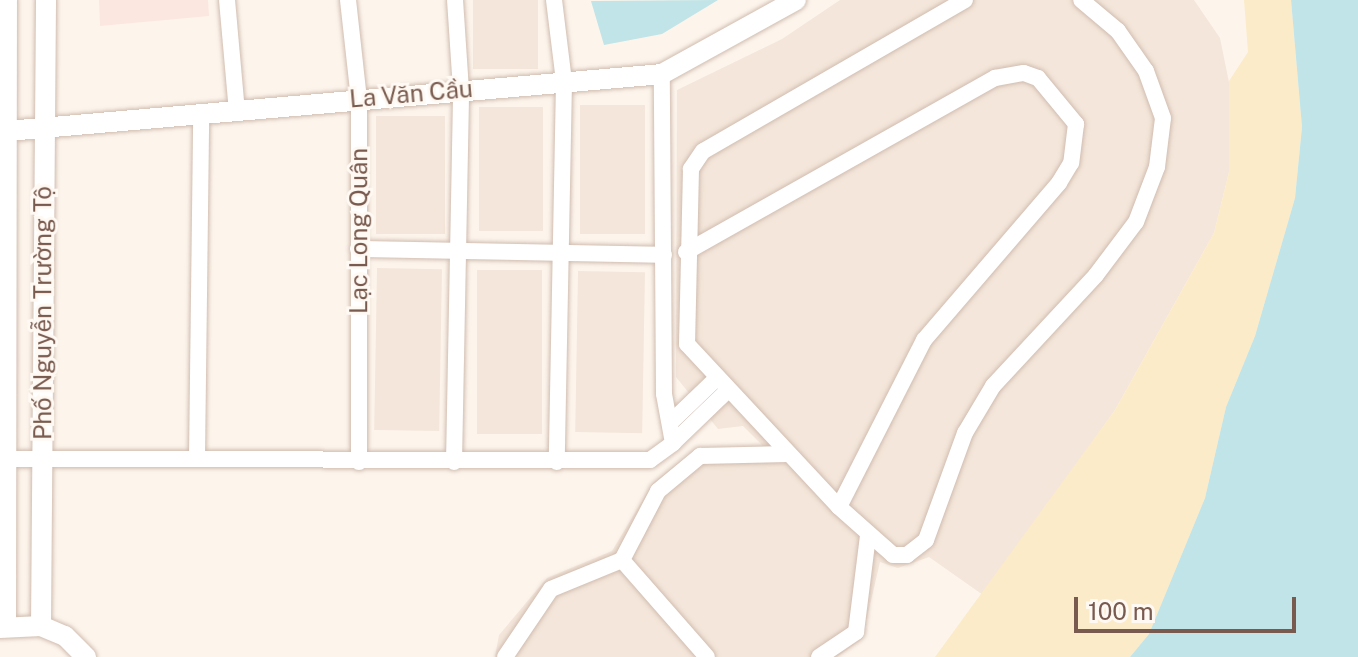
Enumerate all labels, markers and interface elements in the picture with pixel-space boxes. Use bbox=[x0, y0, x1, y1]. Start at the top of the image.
street label: La Văn Cầu bbox=[348, 74, 474, 114]
street label: Lạc Long Quân bbox=[345, 148, 373, 314]
street label: Phố Nguyễn Trường Tộ bbox=[29, 186, 57, 440]
scale bar bbox=[1078, 581, 1300, 631]
text: 100 m bbox=[1088, 597, 1154, 625]

